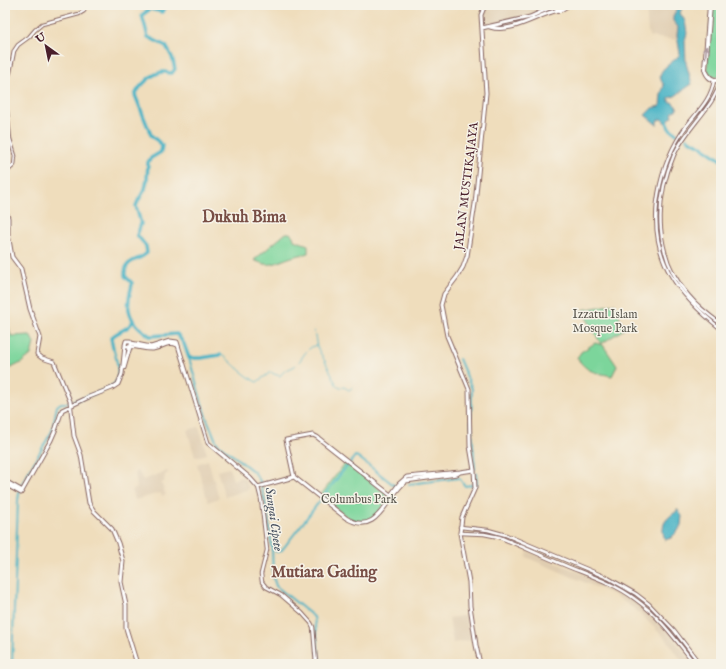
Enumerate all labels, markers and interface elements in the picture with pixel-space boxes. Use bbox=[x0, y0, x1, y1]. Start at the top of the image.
north arrow bbox=[26, 26, 66, 66]
text: U bbox=[33, 30, 49, 47]
one-way arrow bbox=[703, 46, 710, 59]
street label: JALAN MUSTIKAJAYA bbox=[451, 120, 483, 253]
district label: Dukuh Bima bbox=[202, 208, 287, 228]
park label: Izzatul Islam Mosque Park bbox=[573, 307, 638, 337]
water label: Sungai Cipete bbox=[260, 486, 286, 553]
park label: Columbus Park bbox=[321, 492, 398, 507]
district label: Mutiara Gading bbox=[271, 563, 378, 583]

